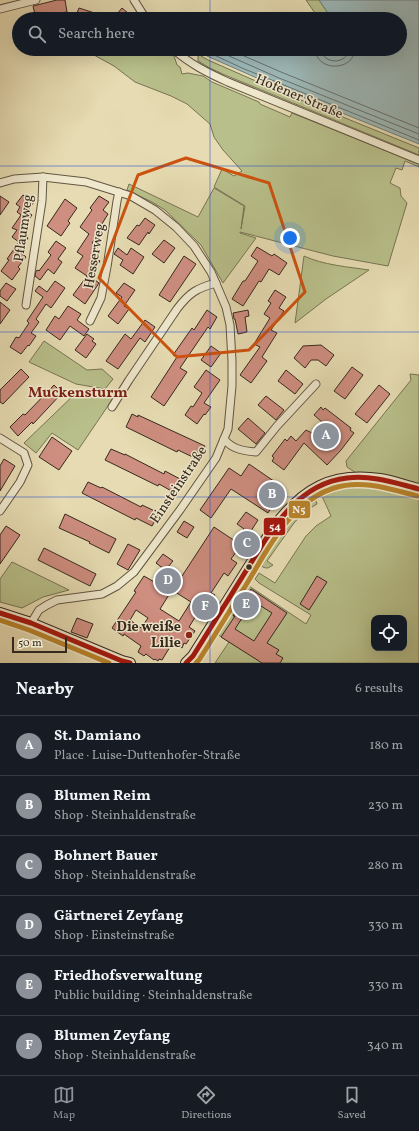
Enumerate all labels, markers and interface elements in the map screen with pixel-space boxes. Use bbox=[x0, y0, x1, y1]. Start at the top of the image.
search box bbox=[12, 12, 407, 56]
icon: search bbox=[26, 23, 48, 45]
text: Search here bbox=[58, 24, 135, 45]
street label: Hofener Straße bbox=[252, 70, 346, 124]
street label: Pflaumweg bbox=[10, 193, 38, 263]
street label: Hesserweg bbox=[80, 222, 110, 290]
your location bbox=[280, 228, 300, 248]
district label: Muckensturm bbox=[28, 383, 128, 404]
pin: A bbox=[313, 421, 339, 451]
street label: Einsteinstraße bbox=[146, 442, 212, 528]
pin: B bbox=[259, 480, 285, 510]
line badge: N5 bbox=[288, 500, 311, 519]
text: N5 bbox=[292, 503, 306, 518]
line badge: 54 bbox=[263, 517, 286, 536]
text: 54 bbox=[269, 520, 281, 535]
pin: C bbox=[234, 529, 260, 559]
unlabelled marker bbox=[244, 562, 254, 572]
pin: D bbox=[155, 566, 181, 596]
pin: E bbox=[233, 590, 259, 620]
pin: F bbox=[192, 592, 218, 622]
map controls bbox=[371, 615, 407, 651]
button: locate bbox=[371, 615, 407, 651]
place label: Die weiße Lilie bbox=[117, 618, 181, 653]
marker: Die weiße Lilie bbox=[184, 630, 194, 640]
scale bar bbox=[12, 635, 67, 654]
text: 50 m bbox=[18, 636, 42, 651]
text: Nearby bbox=[16, 678, 74, 701]
text: 6 results bbox=[355, 680, 403, 698]
text: St. Damiano bbox=[54, 726, 141, 747]
text: A bbox=[24, 737, 34, 755]
text: 180 m bbox=[369, 737, 403, 755]
text: Place · Luise-Duttenhofer-Straße bbox=[54, 747, 240, 765]
text: Blumen Reim bbox=[54, 786, 151, 807]
text: B bbox=[25, 797, 33, 815]
text: 230 m bbox=[368, 797, 403, 815]
text: Shop · Steinhaldenstraße bbox=[54, 807, 196, 825]
text: Bohnert Bauer bbox=[54, 846, 158, 867]
text: C bbox=[25, 857, 33, 875]
text: 280 m bbox=[367, 857, 403, 875]
text: Shop · Steinhaldenstraße bbox=[54, 867, 196, 885]
text: Gärtnerei Zeyfang bbox=[54, 906, 183, 927]
text: D bbox=[24, 917, 34, 935]
text: 330 m bbox=[368, 917, 403, 935]
text: Shop · Einsteinstraße bbox=[54, 927, 174, 945]
text: Friedhofsverwaltung bbox=[54, 966, 203, 987]
text: E bbox=[25, 977, 33, 995]
text: 330 m bbox=[368, 977, 403, 995]
text: Public building · Steinhaldenstraße bbox=[54, 987, 253, 1005]
text: Blumen Zeyfang bbox=[54, 1026, 170, 1047]
text: F bbox=[25, 1037, 33, 1055]
text: 340 m bbox=[367, 1037, 403, 1055]
text: Shop · Steinhaldenstraße bbox=[54, 1047, 196, 1065]
tab: Map bbox=[53, 1084, 75, 1123]
tab: Directions bbox=[181, 1084, 232, 1123]
tab: Saved bbox=[338, 1084, 366, 1123]

